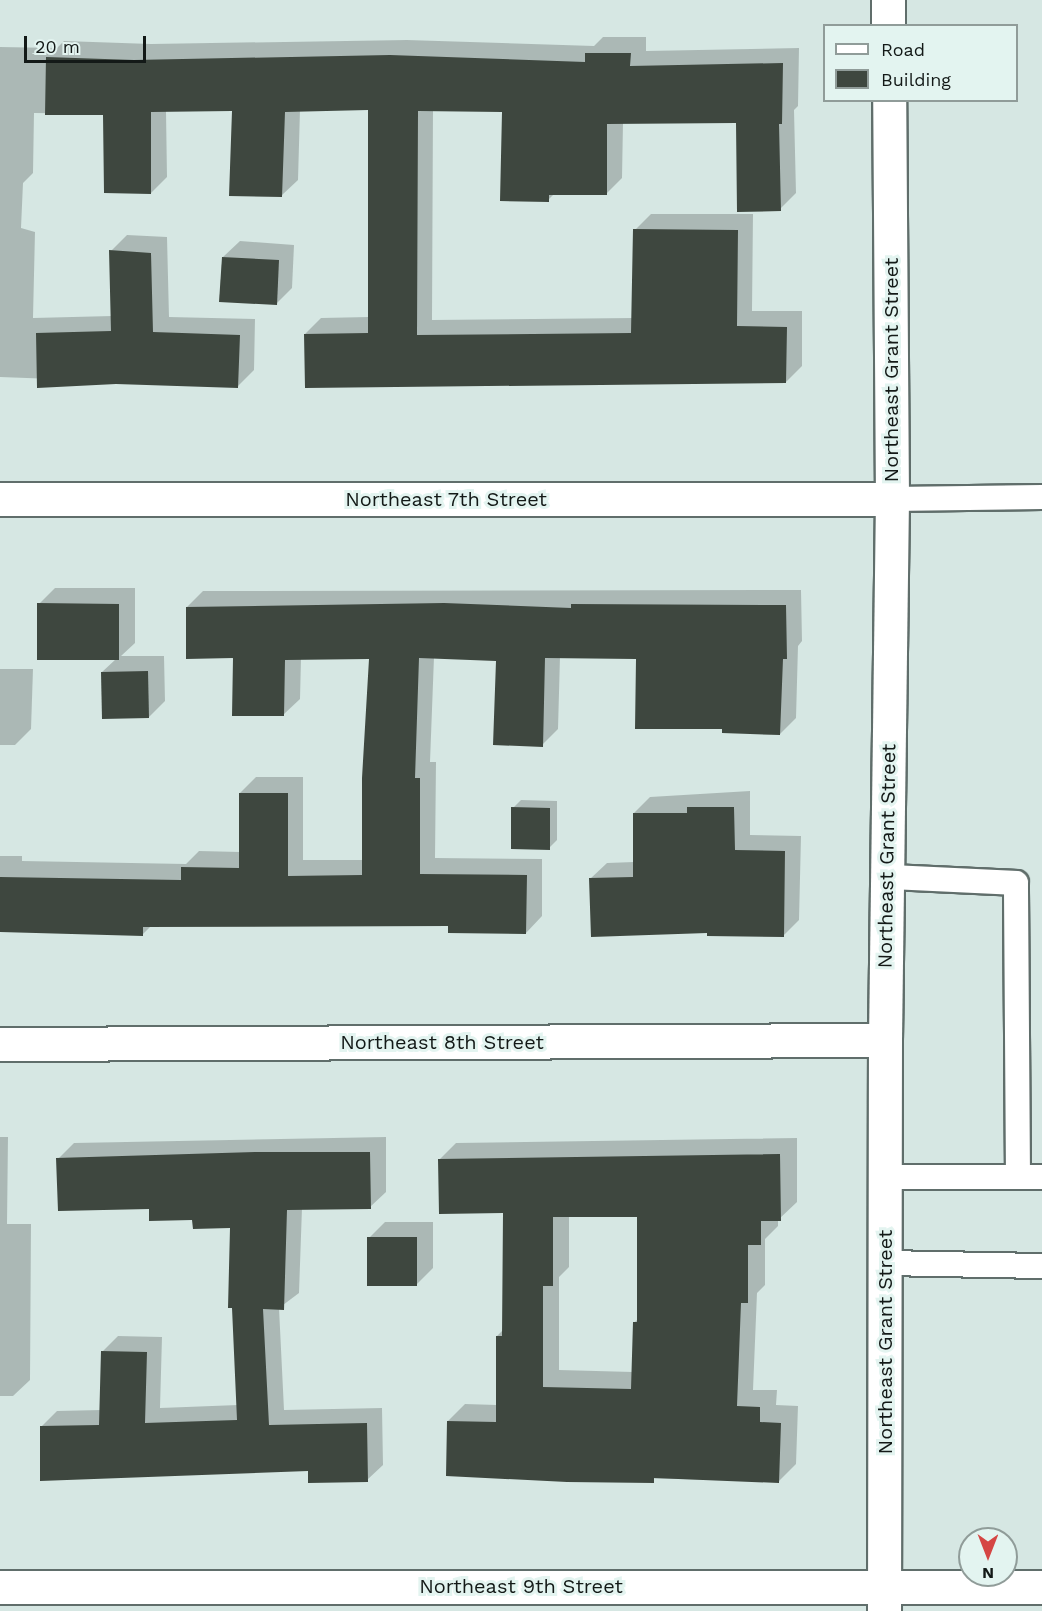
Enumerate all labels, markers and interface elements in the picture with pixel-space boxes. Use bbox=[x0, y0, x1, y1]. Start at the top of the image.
scale bar bbox=[27, 24, 148, 62]
legend bbox=[823, 24, 1018, 102]
text: 20 m bbox=[35, 36, 80, 57]
text: Road bbox=[881, 39, 925, 60]
text: Building bbox=[881, 69, 951, 90]
street label: Northeast Grant Street bbox=[879, 258, 903, 482]
street label: Northeast 7th Street bbox=[345, 487, 547, 511]
street label: Northeast Grant Street bbox=[873, 743, 901, 969]
street label: Northeast 8th Street bbox=[340, 1030, 544, 1054]
street label: Northeast Grant Street bbox=[873, 1230, 897, 1454]
north arrow bbox=[958, 1527, 1018, 1587]
text: N bbox=[982, 1564, 994, 1583]
street label: Northeast 9th Street bbox=[419, 1574, 623, 1598]

